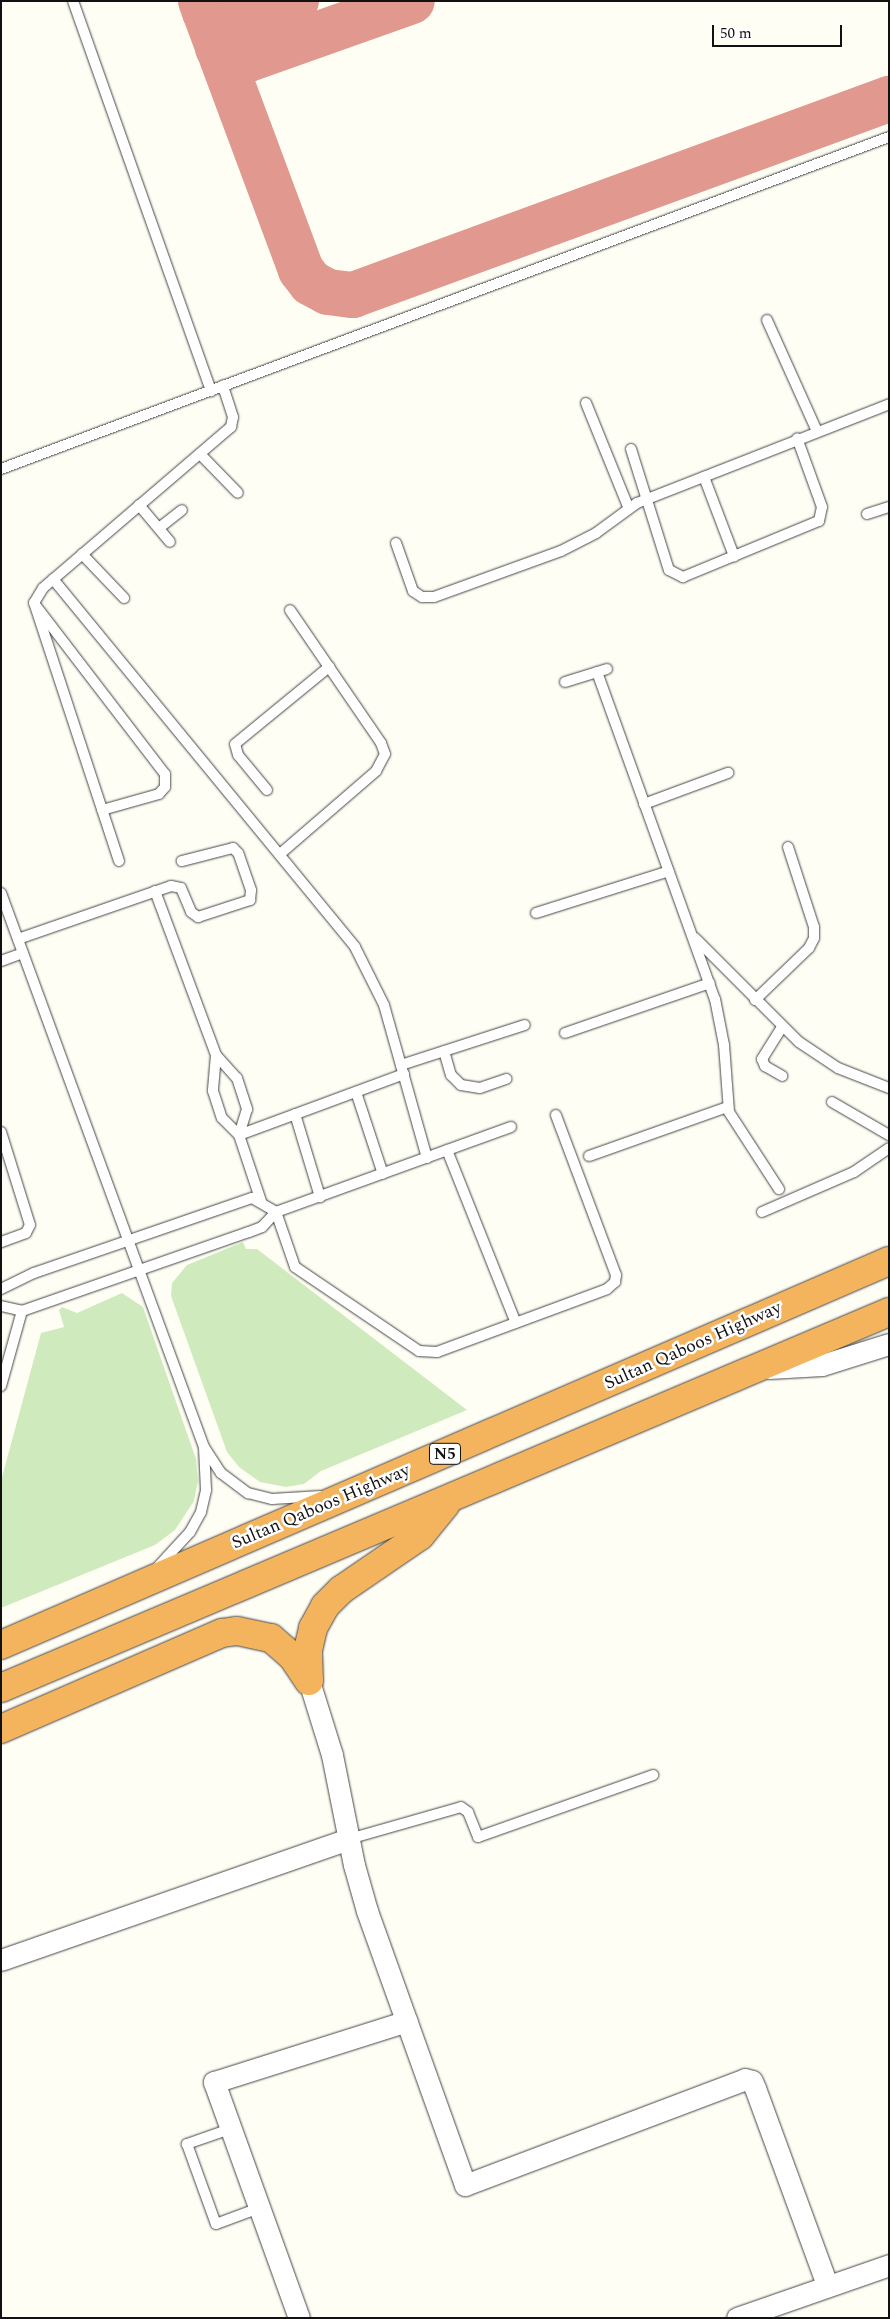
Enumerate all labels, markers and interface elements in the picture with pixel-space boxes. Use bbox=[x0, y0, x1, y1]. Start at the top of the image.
scale bar bbox=[715, 15, 845, 47]
text: 50 m bbox=[720, 22, 752, 45]
street label: Sultan Qaboos Highway bbox=[601, 1297, 785, 1395]
road number: N5 bbox=[429, 1440, 461, 1468]
street label: Sultan Qaboos Highway bbox=[229, 1460, 413, 1554]

